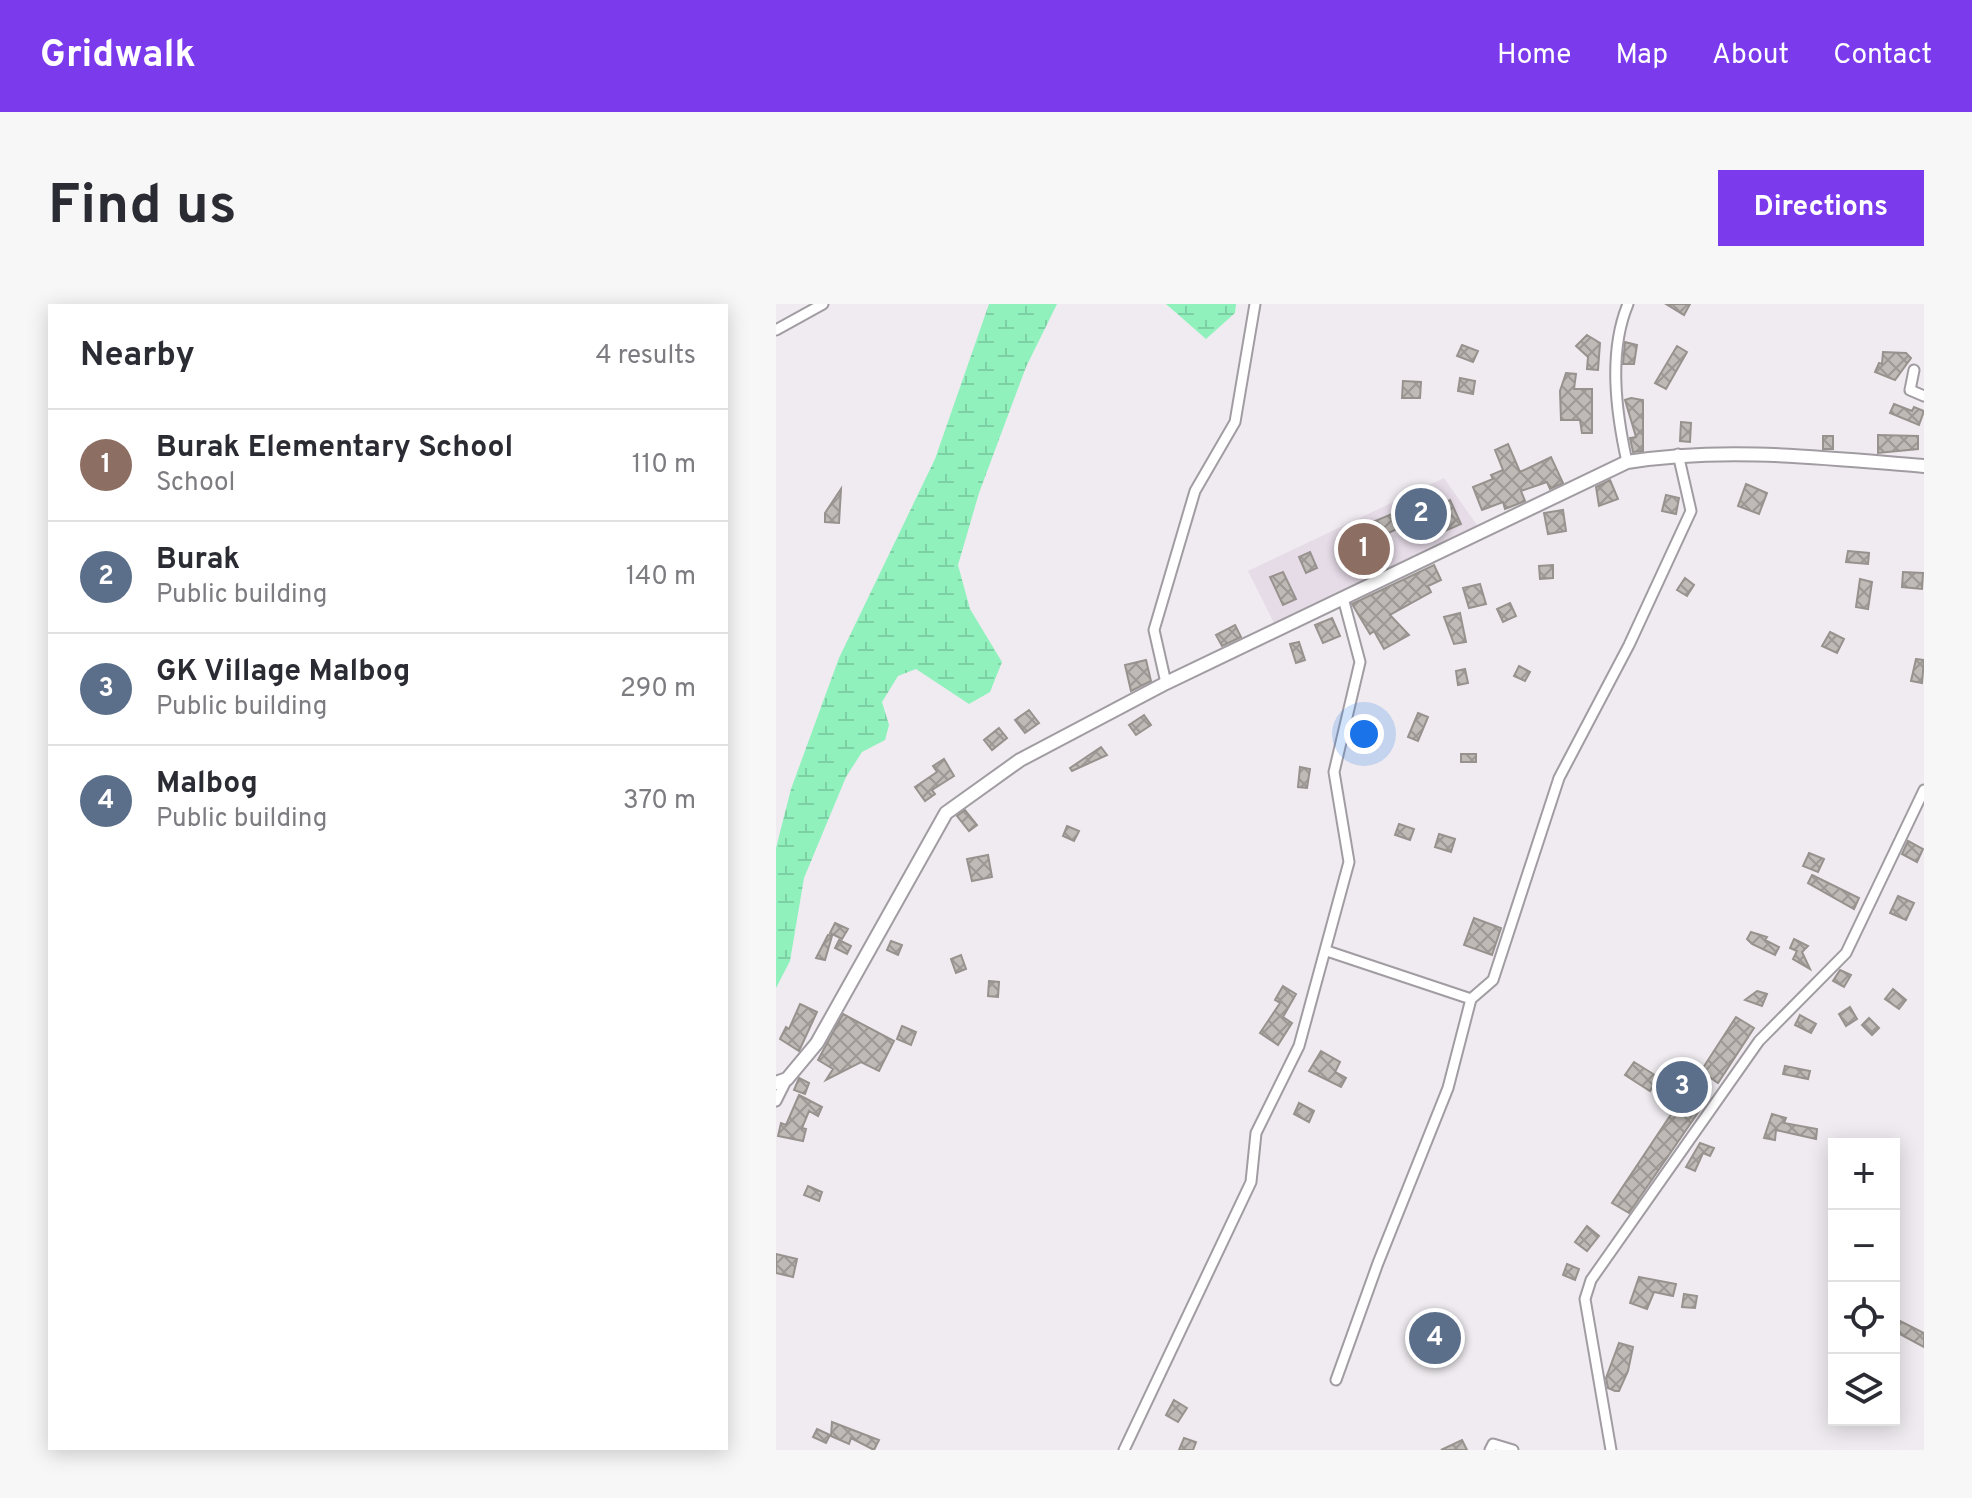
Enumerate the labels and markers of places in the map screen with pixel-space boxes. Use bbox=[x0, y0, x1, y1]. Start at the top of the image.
pin: 2 bbox=[1395, 484, 1447, 544]
pin: 1 bbox=[1338, 519, 1390, 579]
pin: 3 bbox=[1656, 1057, 1708, 1117]
pin: 4 bbox=[1409, 1308, 1461, 1368]

